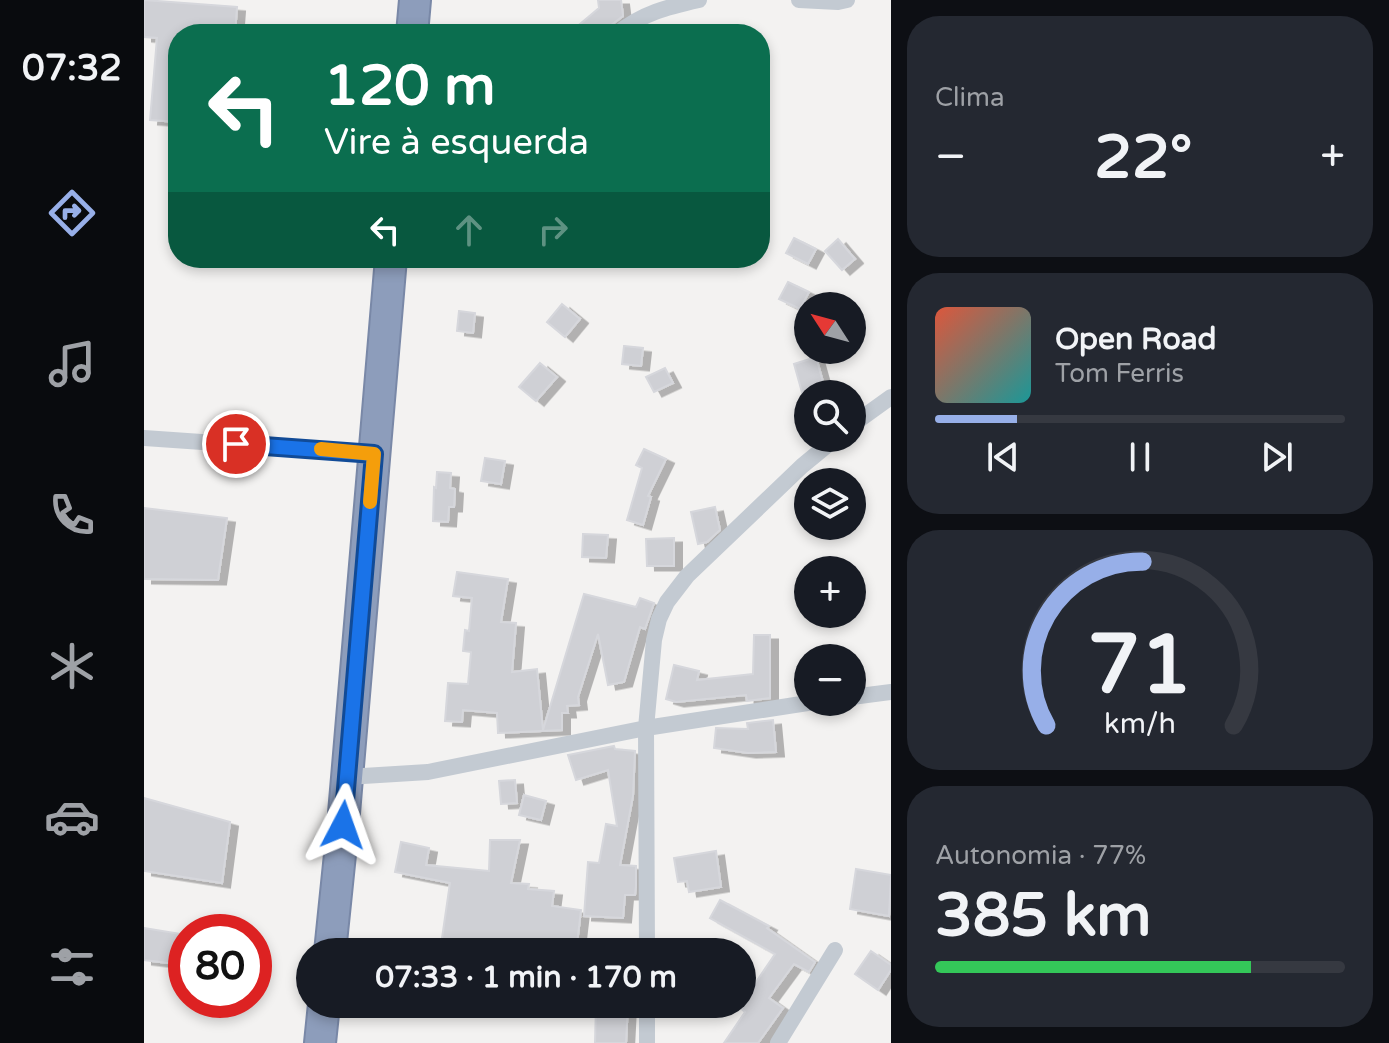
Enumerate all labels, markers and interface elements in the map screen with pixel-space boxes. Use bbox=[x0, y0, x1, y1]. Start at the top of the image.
text: 07:32 bbox=[22, 47, 122, 90]
text: 120 m bbox=[324, 53, 495, 120]
icon: left bbox=[192, 56, 296, 160]
text: Clima bbox=[935, 82, 1005, 113]
text: Vire à esquerda bbox=[324, 121, 589, 164]
text: 22° bbox=[1094, 122, 1192, 194]
text: − bbox=[935, 131, 966, 184]
text: + bbox=[1320, 131, 1345, 184]
icon: directions bbox=[44, 185, 100, 241]
icon: left bbox=[363, 208, 407, 252]
icon: ahead bbox=[447, 208, 491, 252]
icon: right bbox=[531, 208, 575, 252]
north arrow bbox=[794, 292, 866, 364]
map controls bbox=[794, 292, 866, 716]
text: Open Road bbox=[1055, 321, 1216, 358]
icon: music bbox=[44, 336, 100, 392]
text: Tom Ferris bbox=[1055, 358, 1184, 389]
button: search bbox=[794, 380, 866, 452]
pin bbox=[202, 410, 270, 478]
icon: arrive bbox=[214, 422, 258, 466]
icon: previous bbox=[981, 435, 1025, 479]
icon: pause bbox=[1118, 435, 1162, 479]
icon: next bbox=[1255, 435, 1299, 479]
button: layers bbox=[794, 468, 866, 540]
icon: phone bbox=[44, 487, 100, 543]
button: + bbox=[794, 556, 866, 628]
text: 71 bbox=[1088, 615, 1192, 715]
icon: climate bbox=[44, 638, 100, 694]
button: − bbox=[794, 644, 866, 716]
text: km/h bbox=[1104, 707, 1176, 741]
position arrow bbox=[301, 783, 385, 867]
icon: car bbox=[44, 789, 100, 845]
text: Autonomia · 77% bbox=[935, 840, 1146, 871]
text: 385 km bbox=[935, 880, 1151, 952]
speed limit sign: 80 bbox=[168, 914, 272, 1018]
icon: filters bbox=[44, 939, 100, 995]
text: 07:33 · 1 min · 170 m bbox=[375, 959, 677, 996]

